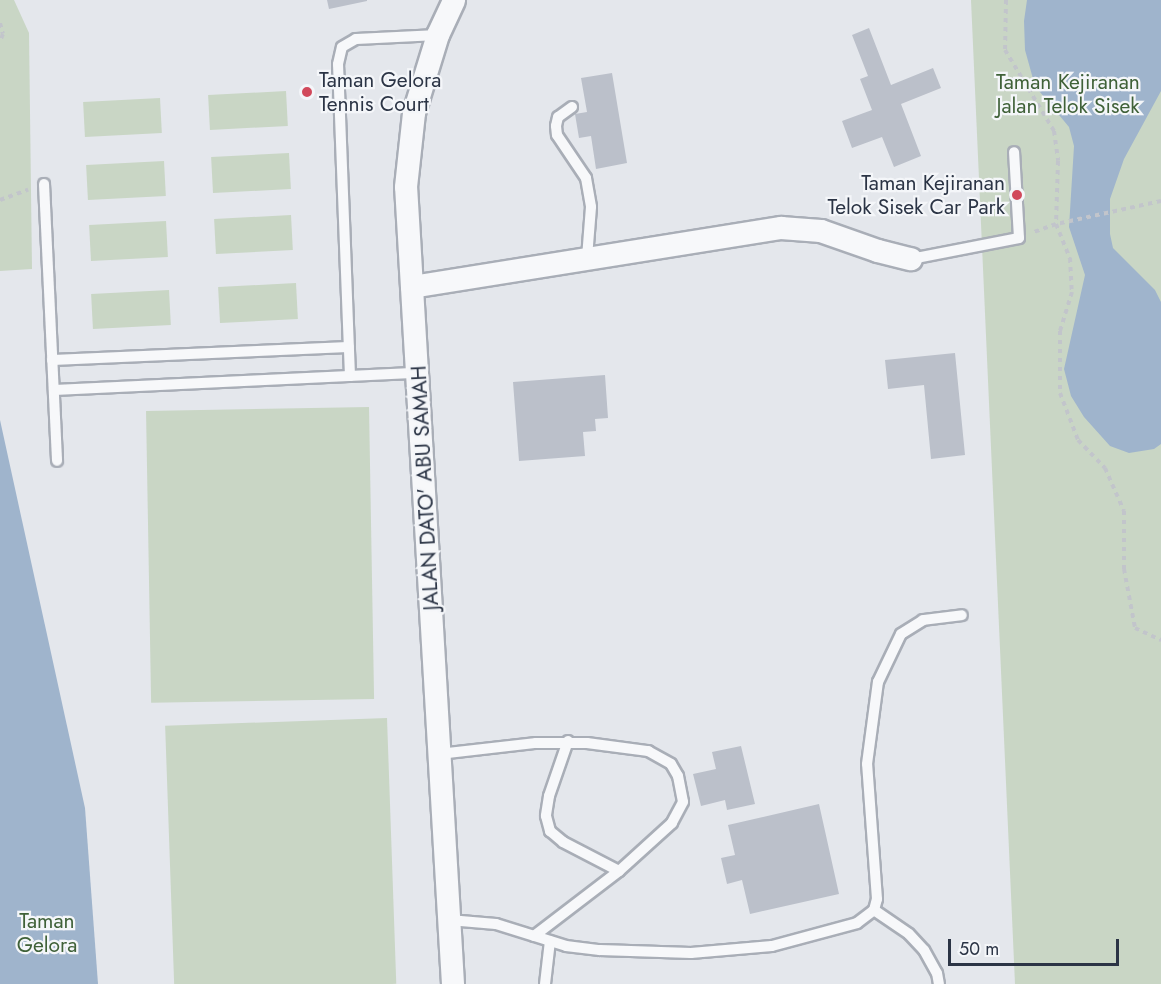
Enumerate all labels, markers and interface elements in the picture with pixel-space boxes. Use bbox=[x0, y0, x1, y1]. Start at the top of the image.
place label: Taman Gelora Tennis Court bbox=[319, 67, 441, 117]
park label: Taman Kejiranan Jalan Telok Sisek bbox=[996, 69, 1140, 119]
marker: Taman Gelora Tennis Court bbox=[300, 85, 314, 99]
place label: Taman Kejiranan Telok Sisek Car Park bbox=[827, 170, 1005, 220]
marker: Taman Kejiranan Telok Sisek Car Park bbox=[1010, 188, 1024, 202]
street label: JALAN DATO' ABU SAMAH bbox=[406, 365, 444, 611]
park label: Taman Gelora bbox=[17, 908, 77, 958]
scale bar bbox=[951, 927, 1122, 965]
text: 50 m bbox=[959, 936, 999, 962]

